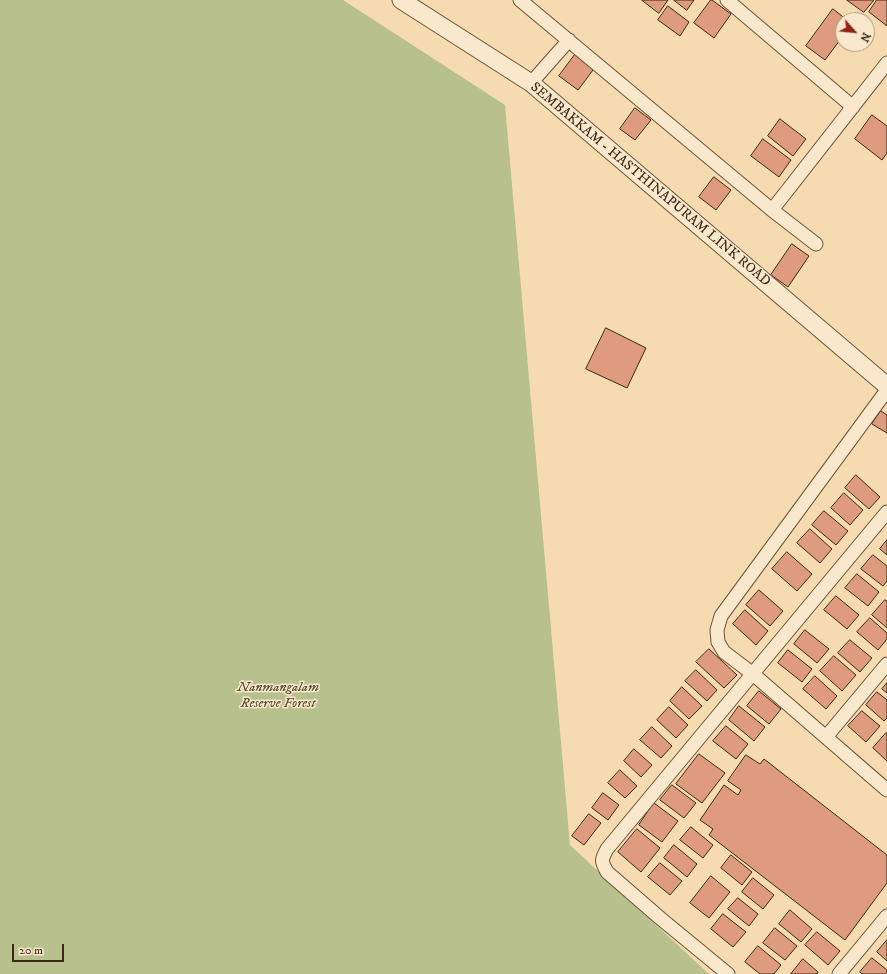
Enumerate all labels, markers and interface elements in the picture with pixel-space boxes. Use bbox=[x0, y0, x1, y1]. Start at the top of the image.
north arrow bbox=[835, 12, 875, 52]
text: N bbox=[857, 30, 873, 44]
street label: SEMBAKKAM - HASTHINAPURAM LINK ROAD bbox=[526, 79, 774, 291]
park label: Nanmangalam Reserve Forest bbox=[237, 680, 319, 712]
scale bar bbox=[14, 936, 66, 962]
text: 20 m bbox=[19, 943, 43, 958]

